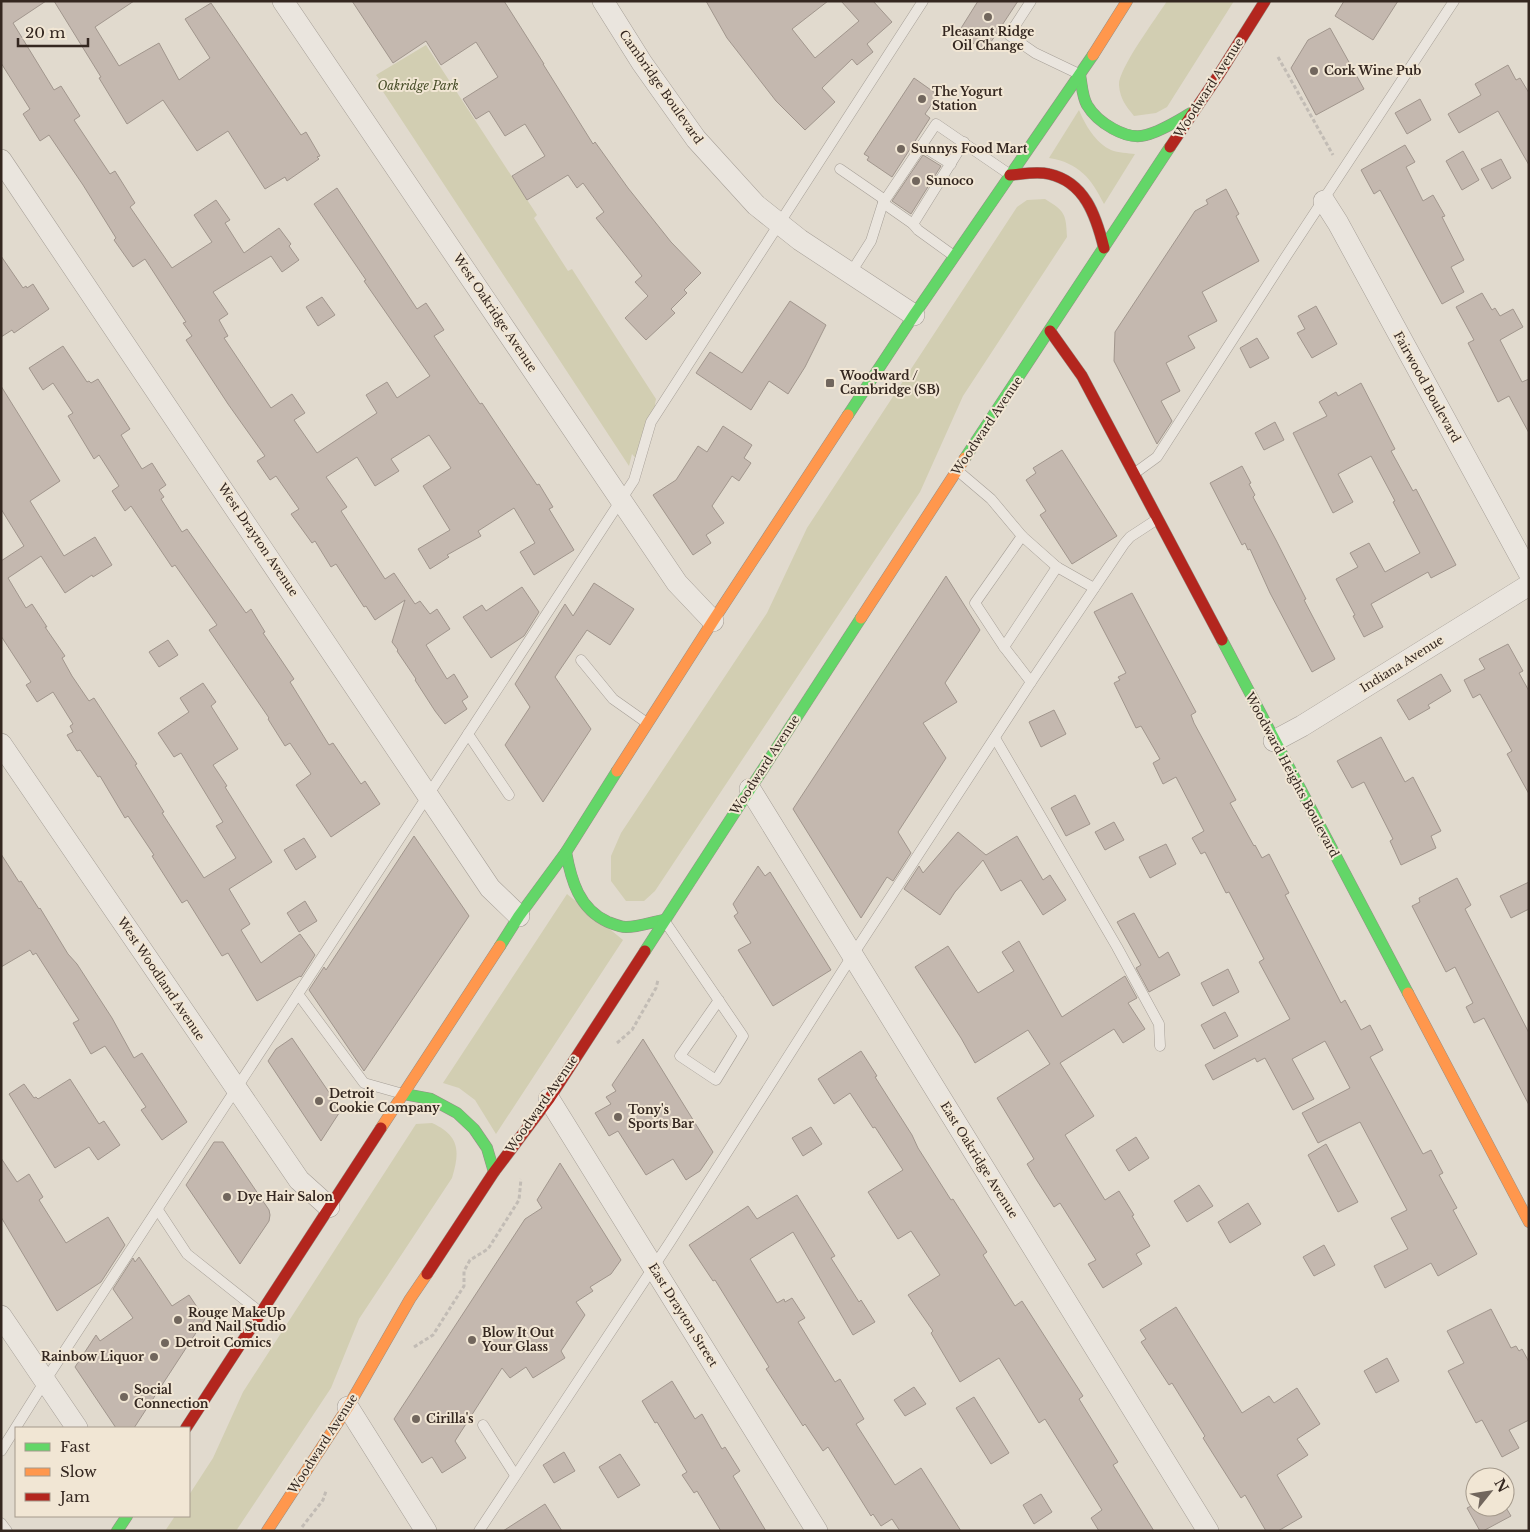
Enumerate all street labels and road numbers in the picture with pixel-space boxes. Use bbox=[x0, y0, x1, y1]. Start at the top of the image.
street label: Cambridge Boulevard bbox=[616, 27, 706, 147]
street label: Woodward Avenue bbox=[1170, 35, 1247, 141]
street label: West Oakridge Avenue bbox=[450, 250, 541, 375]
street label: Fairwood Boulevard bbox=[1391, 329, 1464, 445]
street label: Woodward Avenue bbox=[947, 373, 1025, 479]
street label: West Drayton Avenue bbox=[214, 479, 302, 599]
street label: Indiana Avenue bbox=[1357, 632, 1446, 695]
street label: Woodward Heights Boulevard bbox=[1242, 689, 1342, 860]
street label: Woodward Avenue bbox=[726, 712, 803, 818]
street label: West Woodland Avenue bbox=[114, 913, 208, 1043]
street label: Woodward Avenue bbox=[502, 1052, 581, 1156]
street label: East Oakridge Avenue bbox=[937, 1099, 1022, 1221]
street label: East Drayton Street bbox=[645, 1260, 722, 1370]
street label: Woodward Avenue bbox=[284, 1391, 361, 1497]

